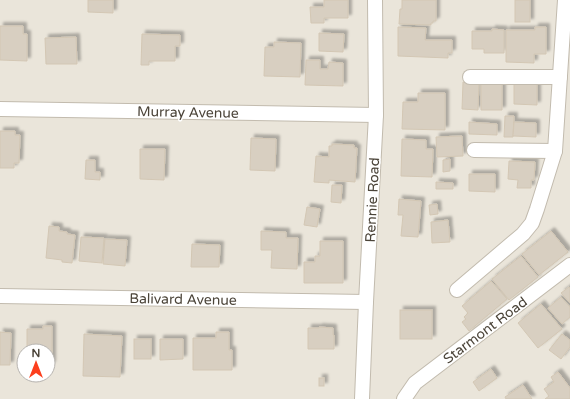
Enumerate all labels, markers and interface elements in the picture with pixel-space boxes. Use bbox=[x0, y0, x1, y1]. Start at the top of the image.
street label: Murray Avenue bbox=[137, 103, 239, 122]
street label: Rennie Road bbox=[362, 157, 383, 243]
street label: Balivard Avenue bbox=[129, 290, 237, 309]
street label: Starmont Road bbox=[440, 293, 531, 368]
north arrow bbox=[16, 343, 56, 383]
text: N bbox=[32, 347, 40, 360]

